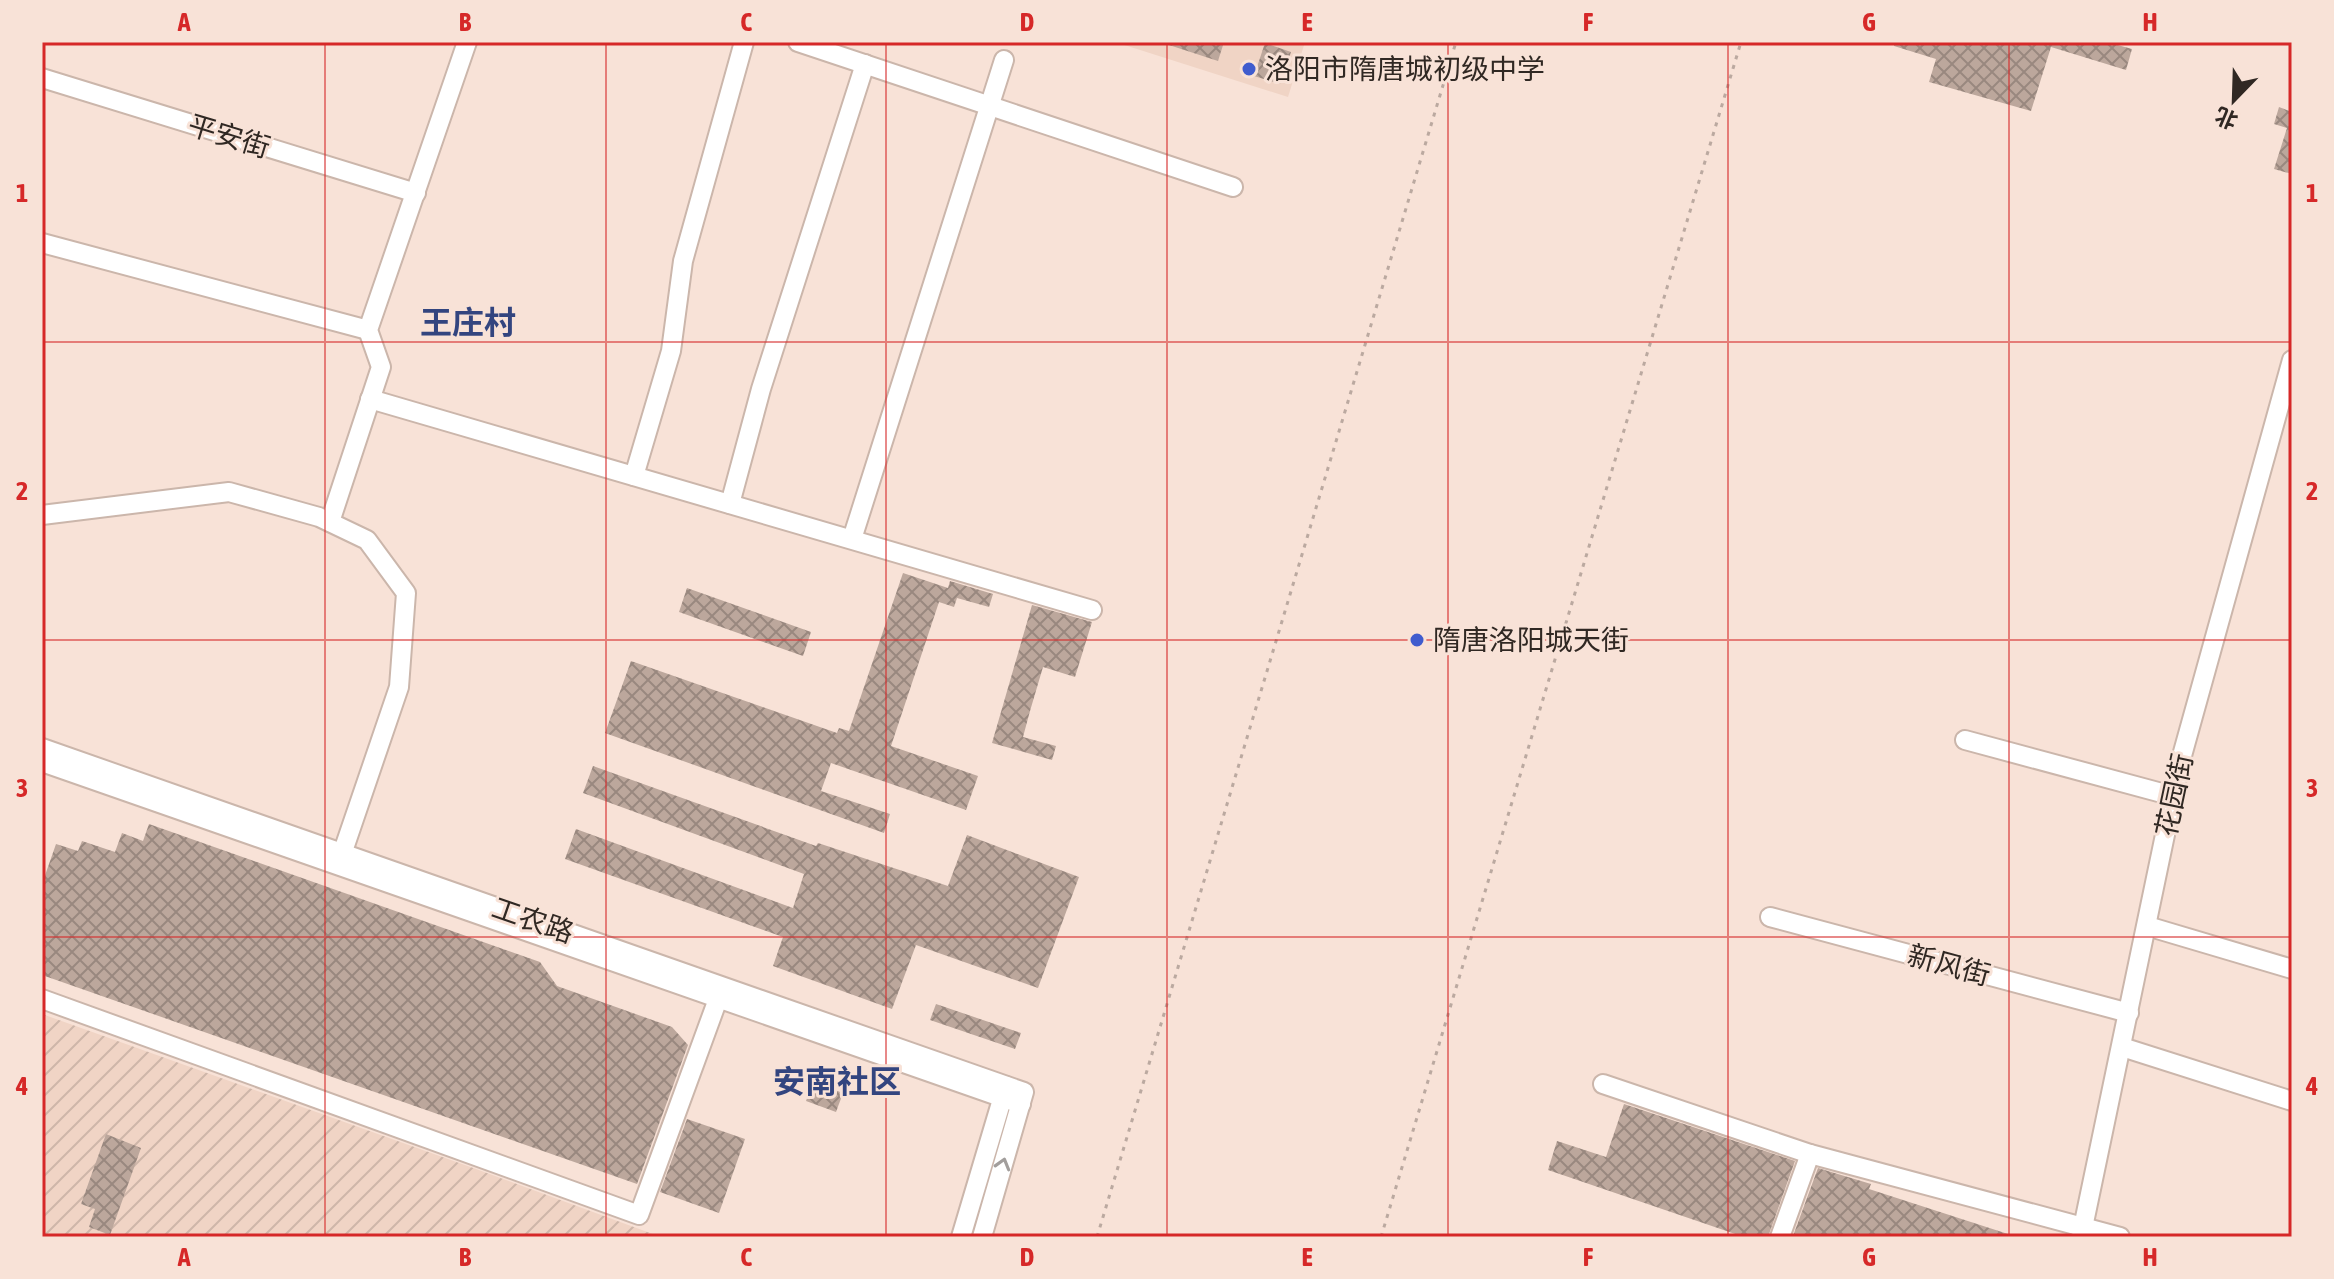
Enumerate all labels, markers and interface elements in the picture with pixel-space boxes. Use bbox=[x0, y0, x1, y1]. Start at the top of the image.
text: A bbox=[177, 7, 191, 37]
text: B bbox=[459, 7, 472, 37]
text: C bbox=[740, 7, 752, 37]
text: D bbox=[1020, 7, 1034, 37]
text: E bbox=[1301, 7, 1313, 37]
text: F bbox=[1583, 7, 1594, 37]
text: G bbox=[1862, 7, 1876, 37]
text: H bbox=[2142, 7, 2158, 37]
place label: 洛阳市隋唐城初级中学 bbox=[1265, 53, 1545, 85]
marker: 洛阳市隋唐城初级中学 bbox=[1240, 60, 1258, 78]
north arrow bbox=[2194, 60, 2274, 140]
text: 北 bbox=[2211, 102, 2241, 135]
street label: 平安街 bbox=[184, 108, 274, 164]
text: 1 bbox=[16, 178, 28, 208]
text: 1 bbox=[2306, 178, 2318, 208]
district label: 王庄村 bbox=[420, 304, 516, 341]
text: 2 bbox=[16, 476, 28, 506]
text: 2 bbox=[2306, 476, 2318, 506]
place label: 隋唐洛阳城天街 bbox=[1433, 624, 1629, 656]
marker: 隋唐洛阳城天街 bbox=[1408, 631, 1426, 649]
street label: 花园街 bbox=[2150, 751, 2198, 839]
text: 3 bbox=[16, 773, 28, 803]
text: 3 bbox=[2306, 773, 2318, 803]
street label: 工农路 bbox=[488, 891, 578, 949]
street label: 新风街 bbox=[1904, 939, 1994, 991]
district label: 安南社区 bbox=[773, 1063, 901, 1100]
text: 4 bbox=[15, 1071, 28, 1101]
text: 4 bbox=[2305, 1071, 2318, 1101]
one-way arrow bbox=[994, 1158, 1010, 1172]
text: A bbox=[177, 1242, 191, 1272]
text: B bbox=[459, 1242, 472, 1272]
text: C bbox=[740, 1242, 752, 1272]
text: D bbox=[1020, 1242, 1034, 1272]
text: E bbox=[1301, 1242, 1313, 1272]
text: F bbox=[1583, 1242, 1594, 1272]
text: G bbox=[1862, 1242, 1876, 1272]
text: H bbox=[2142, 1242, 2158, 1272]

